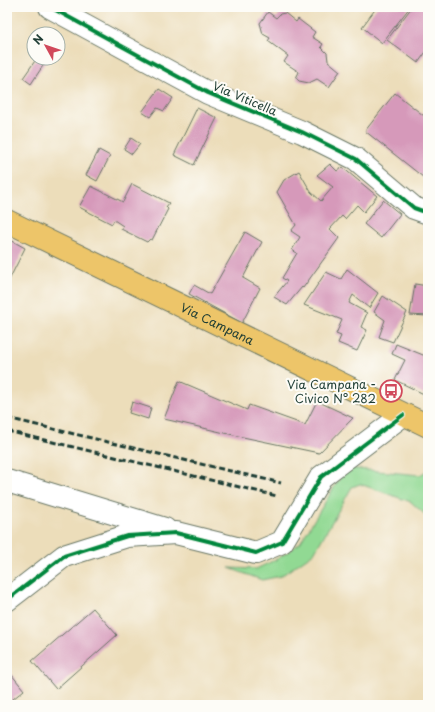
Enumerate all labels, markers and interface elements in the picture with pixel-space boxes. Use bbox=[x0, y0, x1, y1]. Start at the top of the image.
north arrow bbox=[26, 26, 66, 66]
text: N bbox=[29, 30, 47, 48]
street label: Via Viticella bbox=[210, 76, 281, 120]
street label: Via Campana bbox=[178, 298, 258, 349]
place label: Via Campana - Civico N° 282 bbox=[287, 375, 376, 407]
bus stop icon: Via Campana - Civico N° 282 bbox=[378, 378, 404, 404]

